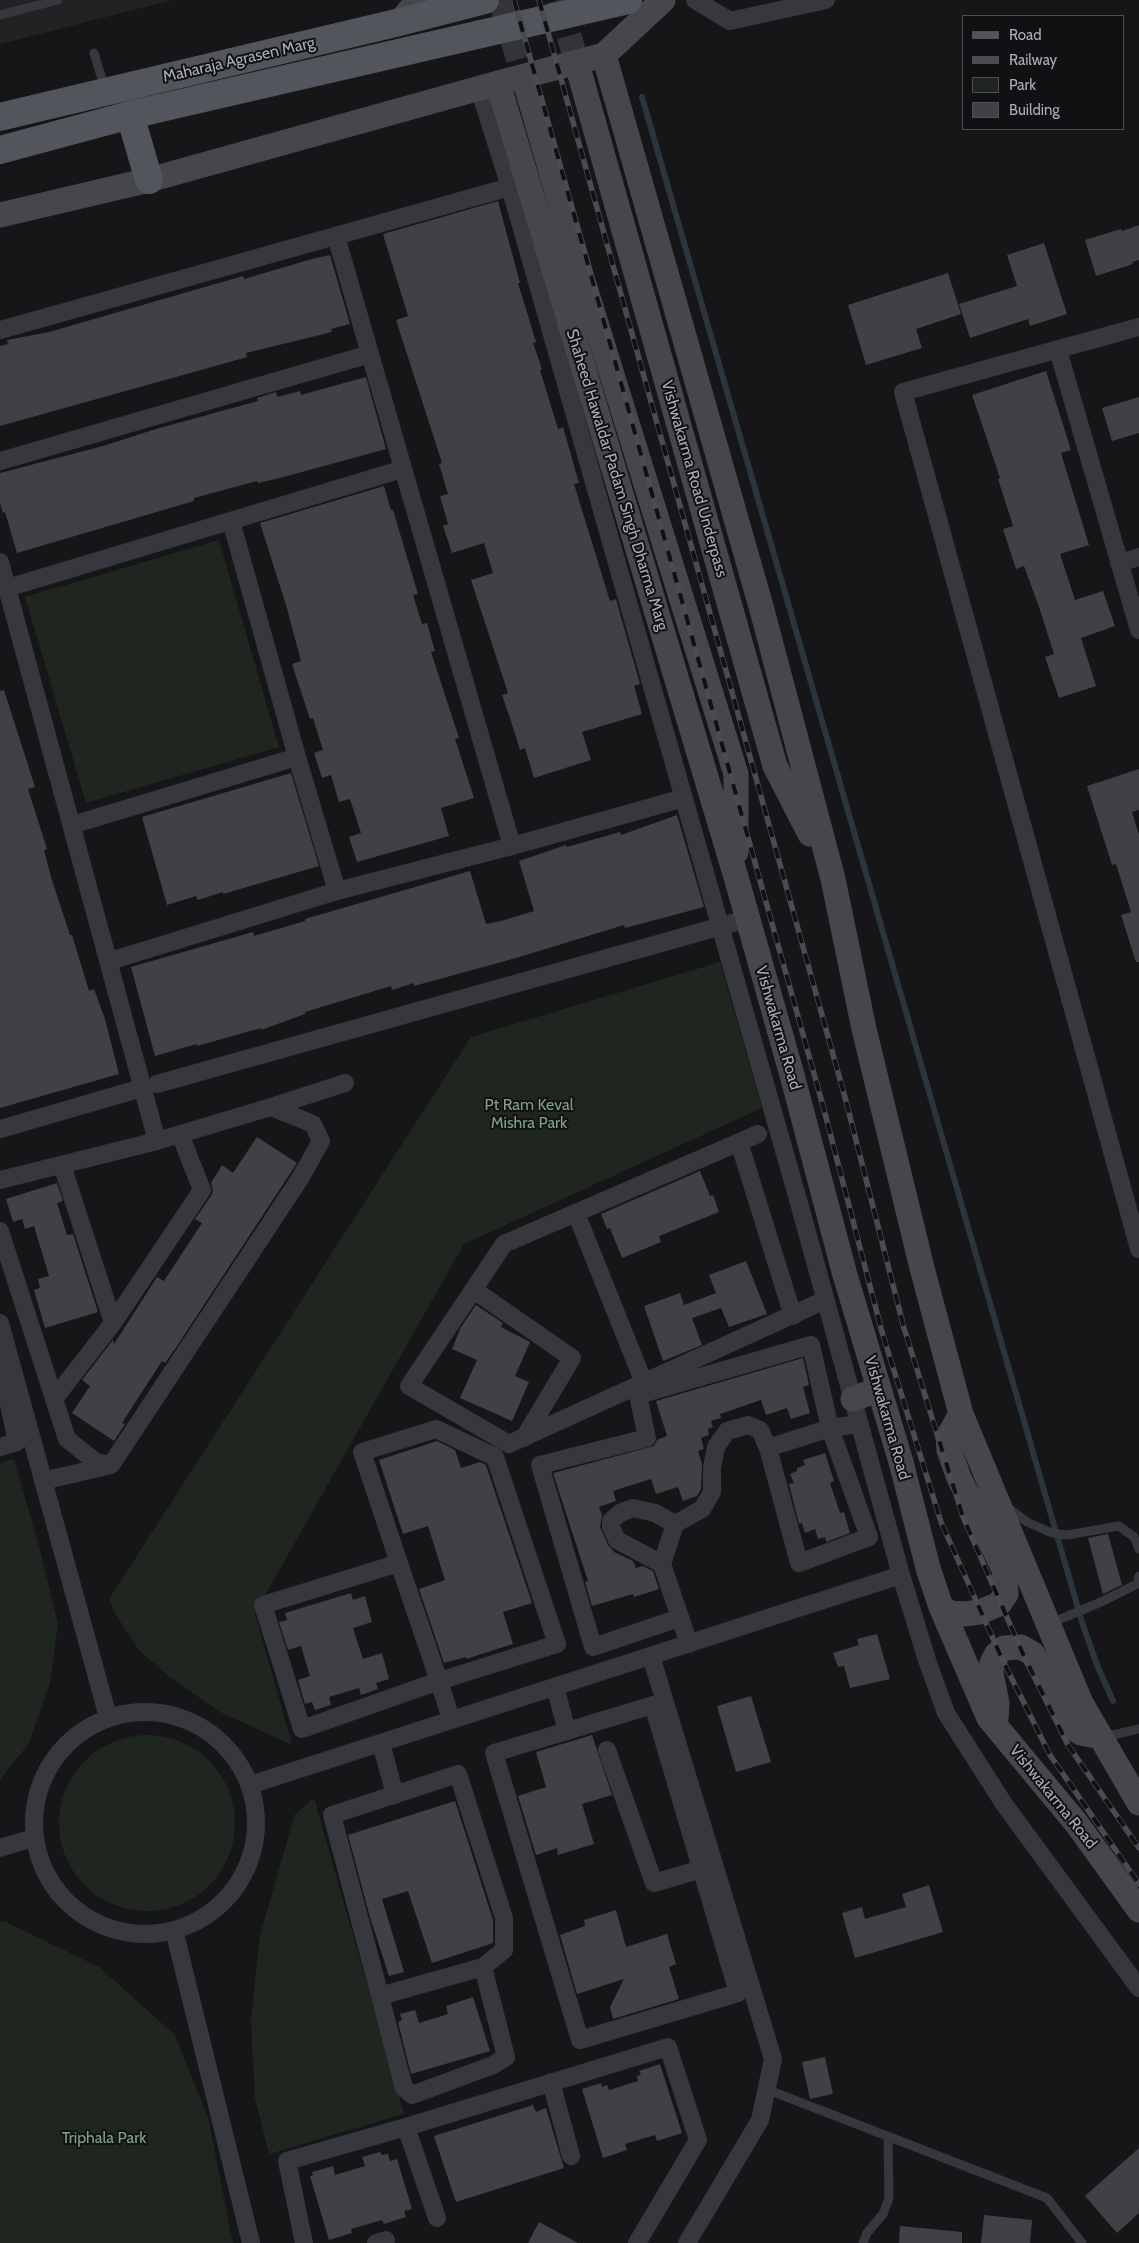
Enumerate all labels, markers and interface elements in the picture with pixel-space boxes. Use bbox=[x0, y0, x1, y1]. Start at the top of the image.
legend bbox=[962, 15, 1124, 130]
text: Road bbox=[1009, 26, 1042, 44]
street label: Maharaja Agrasen Marg bbox=[161, 33, 317, 87]
text: Railway bbox=[1009, 51, 1057, 69]
text: Park bbox=[1009, 76, 1036, 94]
text: Building bbox=[1009, 101, 1060, 119]
street label: Shaheed Hawaldar Padam Singh Dharma Marg bbox=[562, 327, 672, 633]
street label: Vishwakarma Road Underpass bbox=[657, 378, 731, 580]
street label: Vishwakarma Road bbox=[751, 964, 805, 1092]
park label: Pt Ram Keval Mishra Park bbox=[485, 1095, 573, 1133]
street label: Vishwakarma Road bbox=[860, 1354, 914, 1482]
street label: Vishwakarma Road bbox=[1005, 1741, 1101, 1853]
park label: Triphala Park bbox=[62, 2128, 146, 2148]

